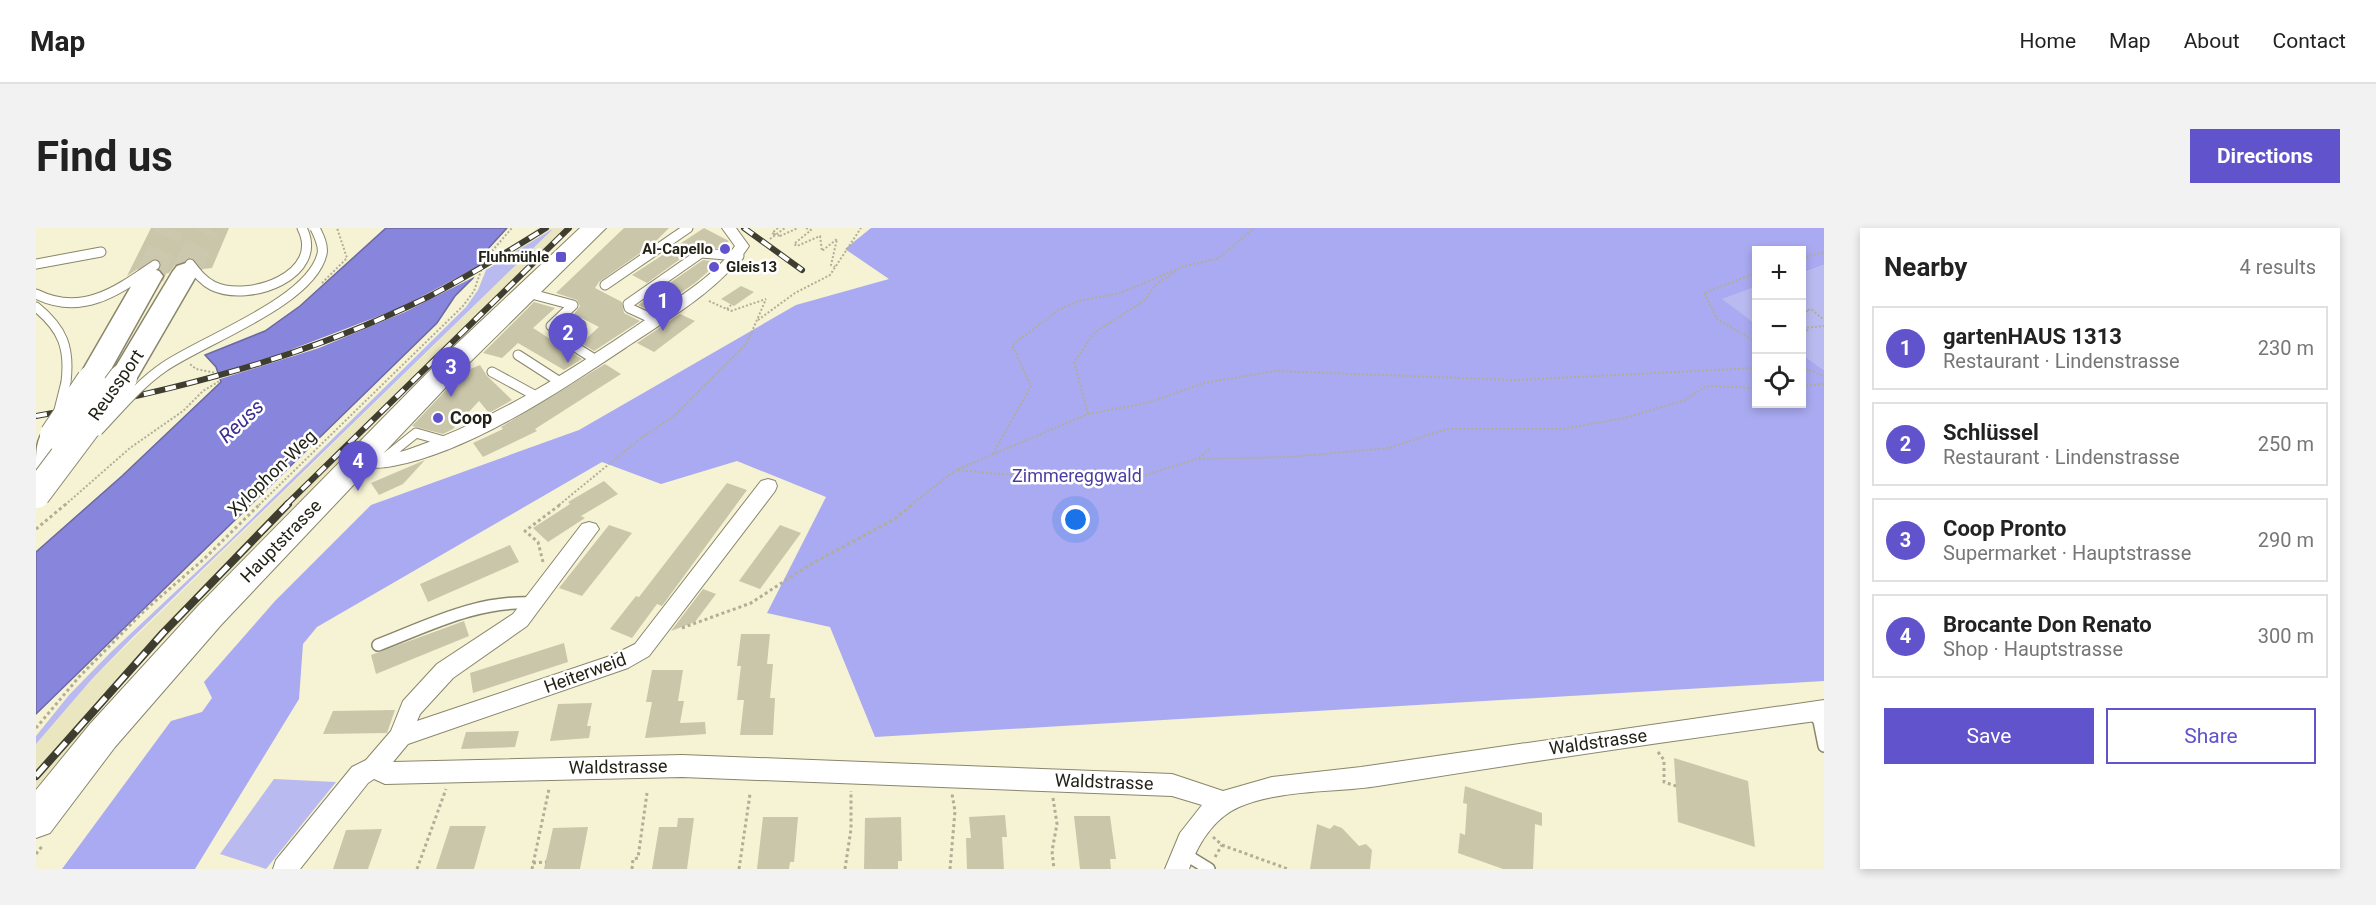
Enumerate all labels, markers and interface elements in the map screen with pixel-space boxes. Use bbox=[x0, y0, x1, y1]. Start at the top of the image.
text: Map bbox=[30, 25, 85, 58]
text: Home bbox=[2020, 29, 2076, 53]
text: Map bbox=[2109, 29, 2151, 53]
text: About bbox=[2184, 29, 2240, 53]
text: Contact bbox=[2273, 29, 2346, 53]
button: Directions bbox=[2190, 129, 2340, 183]
text: Find us bbox=[36, 132, 173, 181]
place label: Al-Capello bbox=[642, 240, 713, 258]
marker: Al-Capello bbox=[718, 242, 732, 256]
map controls bbox=[1752, 246, 1806, 408]
button: + bbox=[1752, 246, 1806, 300]
place label: Fluhmühle bbox=[478, 248, 549, 266]
marker: Fluhmühle bbox=[554, 250, 568, 264]
text: Nearby bbox=[1884, 252, 1967, 282]
text: 4 results bbox=[2240, 255, 2316, 279]
place label: Gleis13 bbox=[726, 258, 777, 276]
marker: Gleis13 bbox=[707, 260, 721, 274]
pin: 1 bbox=[644, 282, 682, 331]
button: − bbox=[1752, 300, 1806, 354]
pin: 2 bbox=[548, 314, 588, 363]
text: gartenHAUS 1313 bbox=[1943, 324, 2122, 349]
text: 1 bbox=[1900, 336, 1911, 360]
text: 230 m bbox=[2258, 336, 2314, 360]
street label: Reussport bbox=[83, 345, 148, 424]
pin: 3 bbox=[432, 348, 470, 397]
text: Restaurant · Lindenstrasse bbox=[1943, 349, 2180, 373]
button: locate bbox=[1752, 354, 1806, 408]
water label: Reuss bbox=[213, 394, 269, 448]
place label: Coop bbox=[450, 407, 492, 428]
marker: Coop bbox=[431, 411, 445, 425]
text: Schlüssel bbox=[1943, 420, 2039, 445]
street label: Xylophon-Weg bbox=[223, 425, 320, 520]
text: 2 bbox=[1900, 432, 1911, 456]
text: 250 m bbox=[2258, 432, 2314, 456]
pin: 4 bbox=[338, 442, 378, 491]
text: Restaurant · Lindenstrasse bbox=[1943, 445, 2180, 469]
park label: Zimmereggwald bbox=[1012, 465, 1142, 486]
street label: Hauptstrasse bbox=[236, 495, 325, 587]
your location bbox=[1061, 505, 1090, 534]
text: Coop Pronto bbox=[1943, 516, 2066, 541]
text: 3 bbox=[1900, 528, 1911, 552]
text: 290 m bbox=[2258, 528, 2314, 552]
text: Supermarket · Hauptstrasse bbox=[1943, 541, 2191, 565]
text: Brocante Don Renato bbox=[1943, 612, 2152, 637]
text: 4 bbox=[1900, 624, 1911, 648]
text: 300 m bbox=[2258, 624, 2314, 648]
text: Shop · Hauptstrasse bbox=[1943, 637, 2123, 661]
street label: Heiterweid bbox=[541, 648, 629, 697]
button: Save bbox=[1884, 708, 2094, 764]
button: Share bbox=[2106, 708, 2316, 764]
street label: Waldstrasse bbox=[1548, 724, 1648, 759]
street label: Waldstrasse bbox=[568, 755, 668, 778]
street label: Waldstrasse bbox=[1054, 769, 1154, 794]

